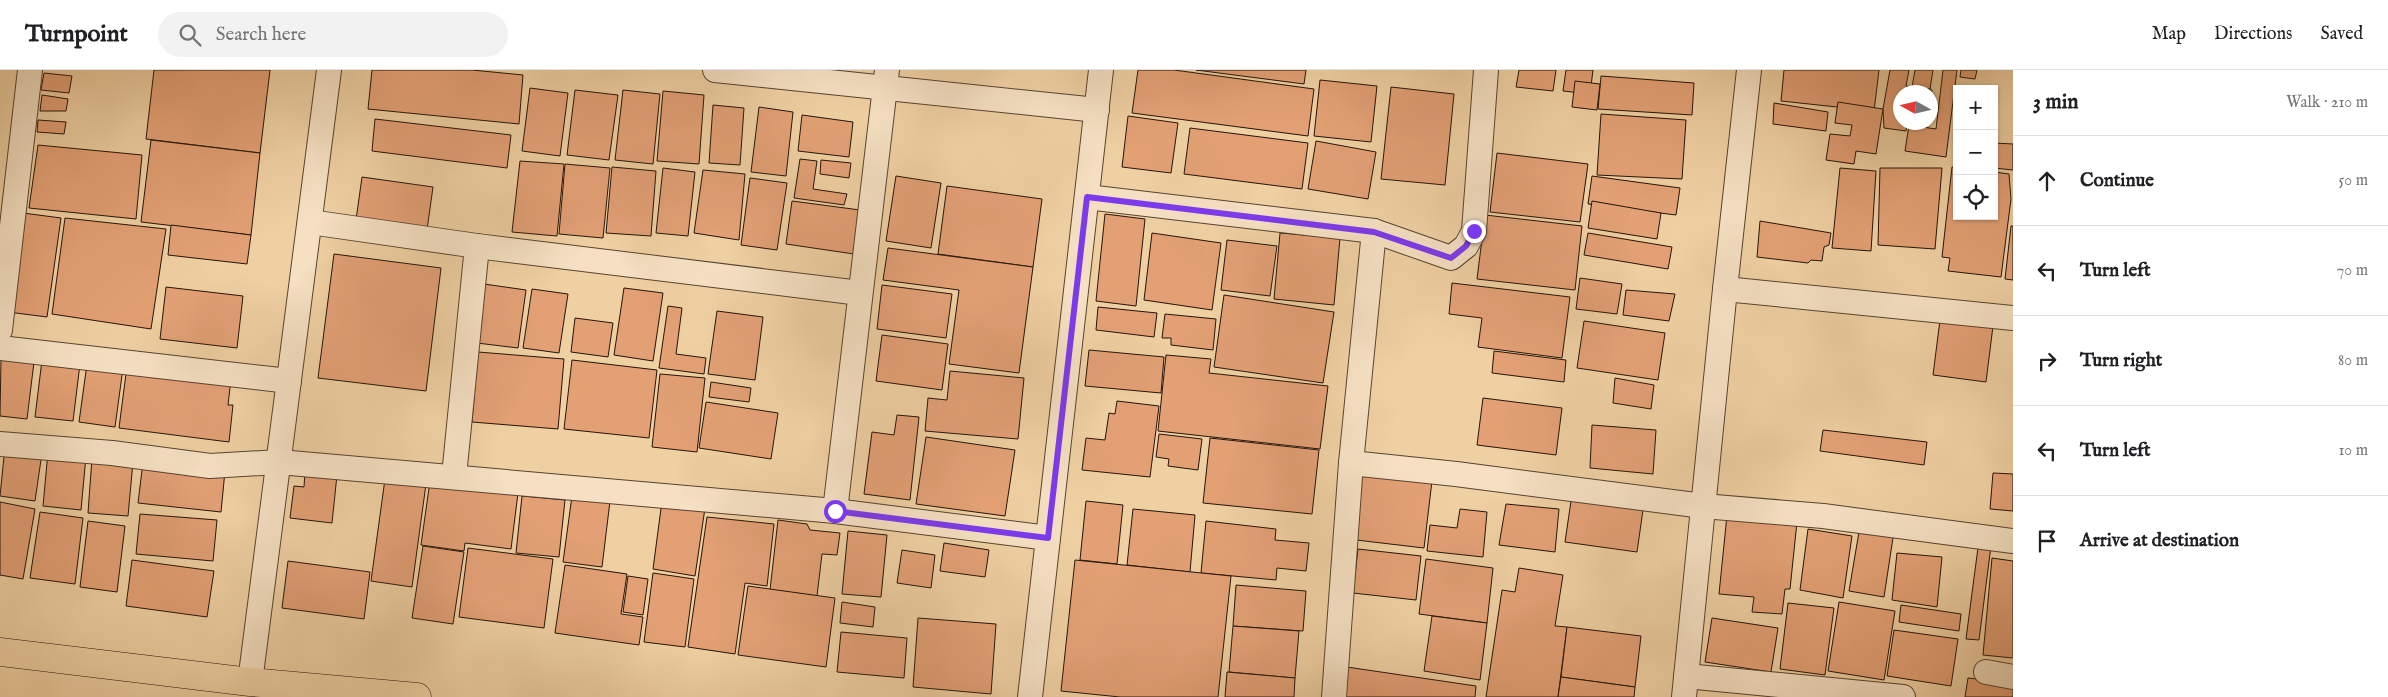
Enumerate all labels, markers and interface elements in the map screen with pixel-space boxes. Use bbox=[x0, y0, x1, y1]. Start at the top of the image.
search box bbox=[158, 12, 508, 57]
text: Turnpoint bbox=[25, 19, 128, 50]
icon: search bbox=[176, 21, 204, 49]
text: Search here bbox=[216, 23, 306, 47]
text: Map bbox=[2152, 23, 2186, 46]
text: Directions bbox=[2214, 23, 2292, 46]
text: Saved bbox=[2320, 23, 2363, 46]
north arrow bbox=[1893, 85, 1938, 130]
map controls bbox=[1953, 85, 1998, 220]
button: + bbox=[1953, 85, 1998, 130]
text: 3 min bbox=[2033, 89, 2078, 116]
text: Walk · 210 m bbox=[2286, 93, 2368, 113]
button: − bbox=[1953, 130, 1998, 175]
icon: ahead bbox=[2033, 167, 2061, 195]
text: Continue bbox=[2080, 169, 2154, 193]
text: 50 m bbox=[2339, 171, 2368, 191]
button: locate bbox=[1953, 175, 1998, 220]
route end bbox=[1463, 220, 1486, 243]
icon: left bbox=[2033, 257, 2061, 285]
text: Turn left bbox=[2080, 259, 2151, 283]
text: 70 m bbox=[2337, 261, 2368, 281]
icon: right bbox=[2033, 347, 2061, 375]
text: Turn right bbox=[2080, 349, 2162, 373]
text: 80 m bbox=[2338, 351, 2368, 371]
icon: left bbox=[2033, 437, 2061, 465]
text: Turn left bbox=[2080, 439, 2151, 463]
text: 10 m bbox=[2338, 441, 2368, 461]
route start bbox=[824, 500, 847, 523]
icon: arrive bbox=[2033, 527, 2061, 555]
text: Arrive at destination bbox=[2080, 529, 2239, 553]

